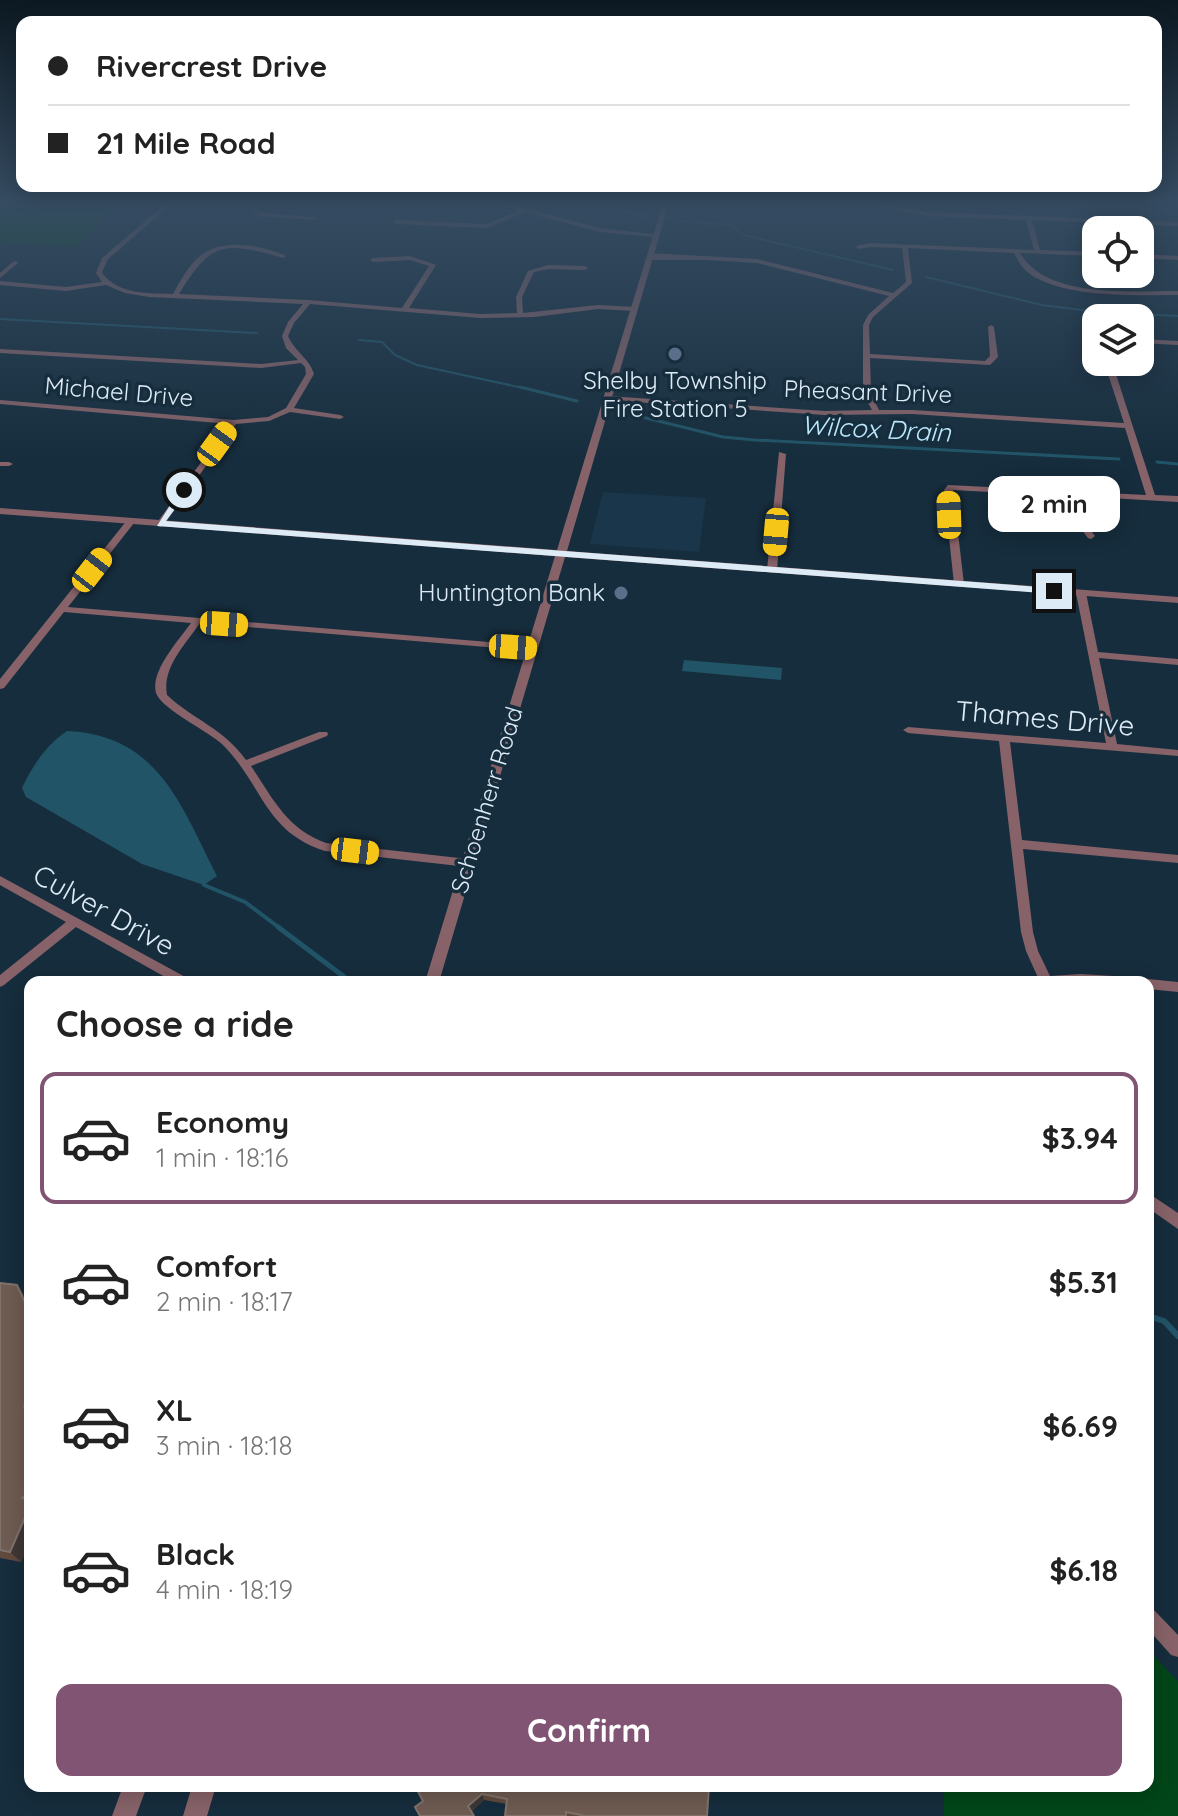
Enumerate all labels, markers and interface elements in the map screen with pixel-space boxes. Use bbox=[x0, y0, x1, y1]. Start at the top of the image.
text: Rivercrest Drive bbox=[96, 47, 327, 85]
text: 21 Mile Road bbox=[96, 124, 276, 162]
map controls bbox=[1082, 216, 1154, 376]
button: locate bbox=[1082, 216, 1154, 288]
button: layers bbox=[1082, 304, 1154, 376]
marker: Shelby Township Fire Station 5 bbox=[666, 345, 684, 363]
place label: Shelby Township Fire Station 5 bbox=[583, 365, 767, 423]
street label: Michael Drive bbox=[44, 370, 195, 412]
street label: Pheasant Drive bbox=[783, 373, 953, 409]
water label: Wilcox Drain bbox=[800, 408, 953, 449]
car bbox=[193, 418, 241, 470]
route start bbox=[166, 472, 202, 508]
callout: 2 min bbox=[988, 475, 1120, 531]
text: 2 min bbox=[1020, 487, 1088, 520]
car bbox=[936, 491, 962, 539]
car bbox=[762, 507, 790, 557]
car bbox=[68, 544, 116, 596]
route end bbox=[1036, 573, 1072, 609]
place label: Huntington Bank bbox=[418, 577, 605, 607]
marker: Huntington Bank bbox=[612, 584, 630, 602]
car bbox=[199, 610, 249, 638]
car bbox=[488, 633, 538, 661]
street label: Thames Drive bbox=[954, 692, 1136, 743]
street label: Schoenherr Road bbox=[443, 703, 529, 896]
car bbox=[330, 836, 380, 866]
street label: Culver Drive bbox=[27, 856, 181, 963]
text: Choose a ride bbox=[56, 1001, 294, 1046]
icon: car bbox=[60, 1102, 132, 1174]
text: Economy bbox=[156, 1103, 289, 1141]
text: $3.94 bbox=[1042, 1119, 1118, 1157]
text: 1 min · 18:16 bbox=[156, 1141, 288, 1174]
icon: car bbox=[60, 1246, 132, 1318]
text: Comfort bbox=[156, 1247, 277, 1285]
text: $5.31 bbox=[1049, 1263, 1118, 1301]
text: 2 min · 18:17 bbox=[156, 1285, 293, 1318]
icon: car bbox=[60, 1390, 132, 1462]
text: XL bbox=[156, 1391, 193, 1429]
text: $6.69 bbox=[1042, 1407, 1118, 1445]
text: 3 min · 18:18 bbox=[156, 1429, 292, 1462]
icon: car bbox=[60, 1534, 132, 1606]
text: Black bbox=[156, 1535, 235, 1573]
text: $6.18 bbox=[1049, 1551, 1118, 1589]
text: 4 min · 18:19 bbox=[156, 1573, 293, 1606]
button: Confirm bbox=[56, 1684, 1122, 1776]

